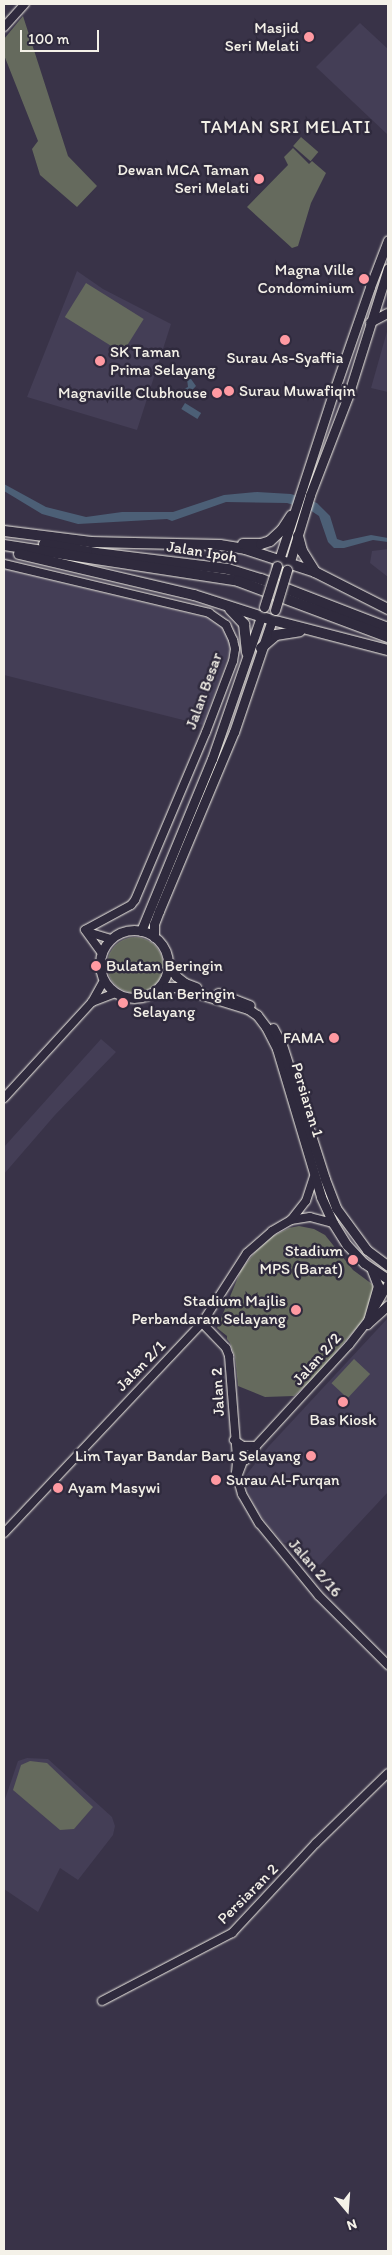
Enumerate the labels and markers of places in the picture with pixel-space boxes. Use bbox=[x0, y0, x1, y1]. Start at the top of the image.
place label: Masjid Seri Melati bbox=[226, 18, 299, 56]
marker: Masjid Seri Melati bbox=[303, 31, 315, 43]
place label: Dewan MCA Taman Seri Melati bbox=[118, 160, 249, 198]
marker: Dewan MCA Taman Seri Melati bbox=[253, 173, 265, 185]
place label: Magna Ville Condominium bbox=[258, 260, 354, 298]
marker: Magna Ville Condominium bbox=[358, 273, 370, 285]
marker: Surau As-Syaffia bbox=[279, 334, 291, 346]
place label: SK Taman Prima Selayang bbox=[110, 342, 216, 380]
place label: Surau As-Syaffia bbox=[227, 348, 343, 368]
marker: SK Taman Prima Selayang bbox=[94, 355, 106, 367]
place label: Surau Muwafiqin bbox=[239, 381, 355, 401]
place label: Magnaville Clubhouse bbox=[57, 383, 207, 403]
marker: Surau Muwafiqin bbox=[223, 385, 235, 397]
marker: Magnaville Clubhouse bbox=[211, 387, 223, 399]
place label: Bulatan Beringin bbox=[106, 956, 223, 976]
marker: Bulatan Beringin bbox=[90, 960, 102, 972]
place label: Bulan Beringin Selayang bbox=[133, 984, 235, 1022]
marker: Bulan Beringin Selayang bbox=[117, 997, 129, 1009]
place label: FAMA bbox=[283, 1028, 324, 1048]
marker: FAMA bbox=[328, 1032, 340, 1044]
place label: Stadium MPS (Barat) bbox=[259, 1241, 343, 1279]
marker: Stadium MPS (Barat) bbox=[347, 1254, 359, 1266]
place label: Stadium Majlis Perbandaran Selayang bbox=[132, 1291, 286, 1329]
marker: Stadium Majlis Perbandaran Selayang bbox=[290, 1304, 302, 1316]
marker: Bas Kiosk bbox=[337, 1396, 349, 1408]
place label: Bas Kiosk bbox=[309, 1410, 377, 1430]
place label: Lim Tayar Bandar Baru Selayang bbox=[78, 1446, 301, 1466]
marker: Lim Tayar Bandar Baru Selayang bbox=[305, 1450, 317, 1462]
place label: Surau Al-Furqan bbox=[226, 1470, 340, 1490]
marker: Surau Al-Furqan bbox=[210, 1474, 222, 1486]
place label: Ayam Masywi bbox=[68, 1478, 161, 1498]
marker: Ayam Masywi bbox=[52, 1482, 64, 1494]

